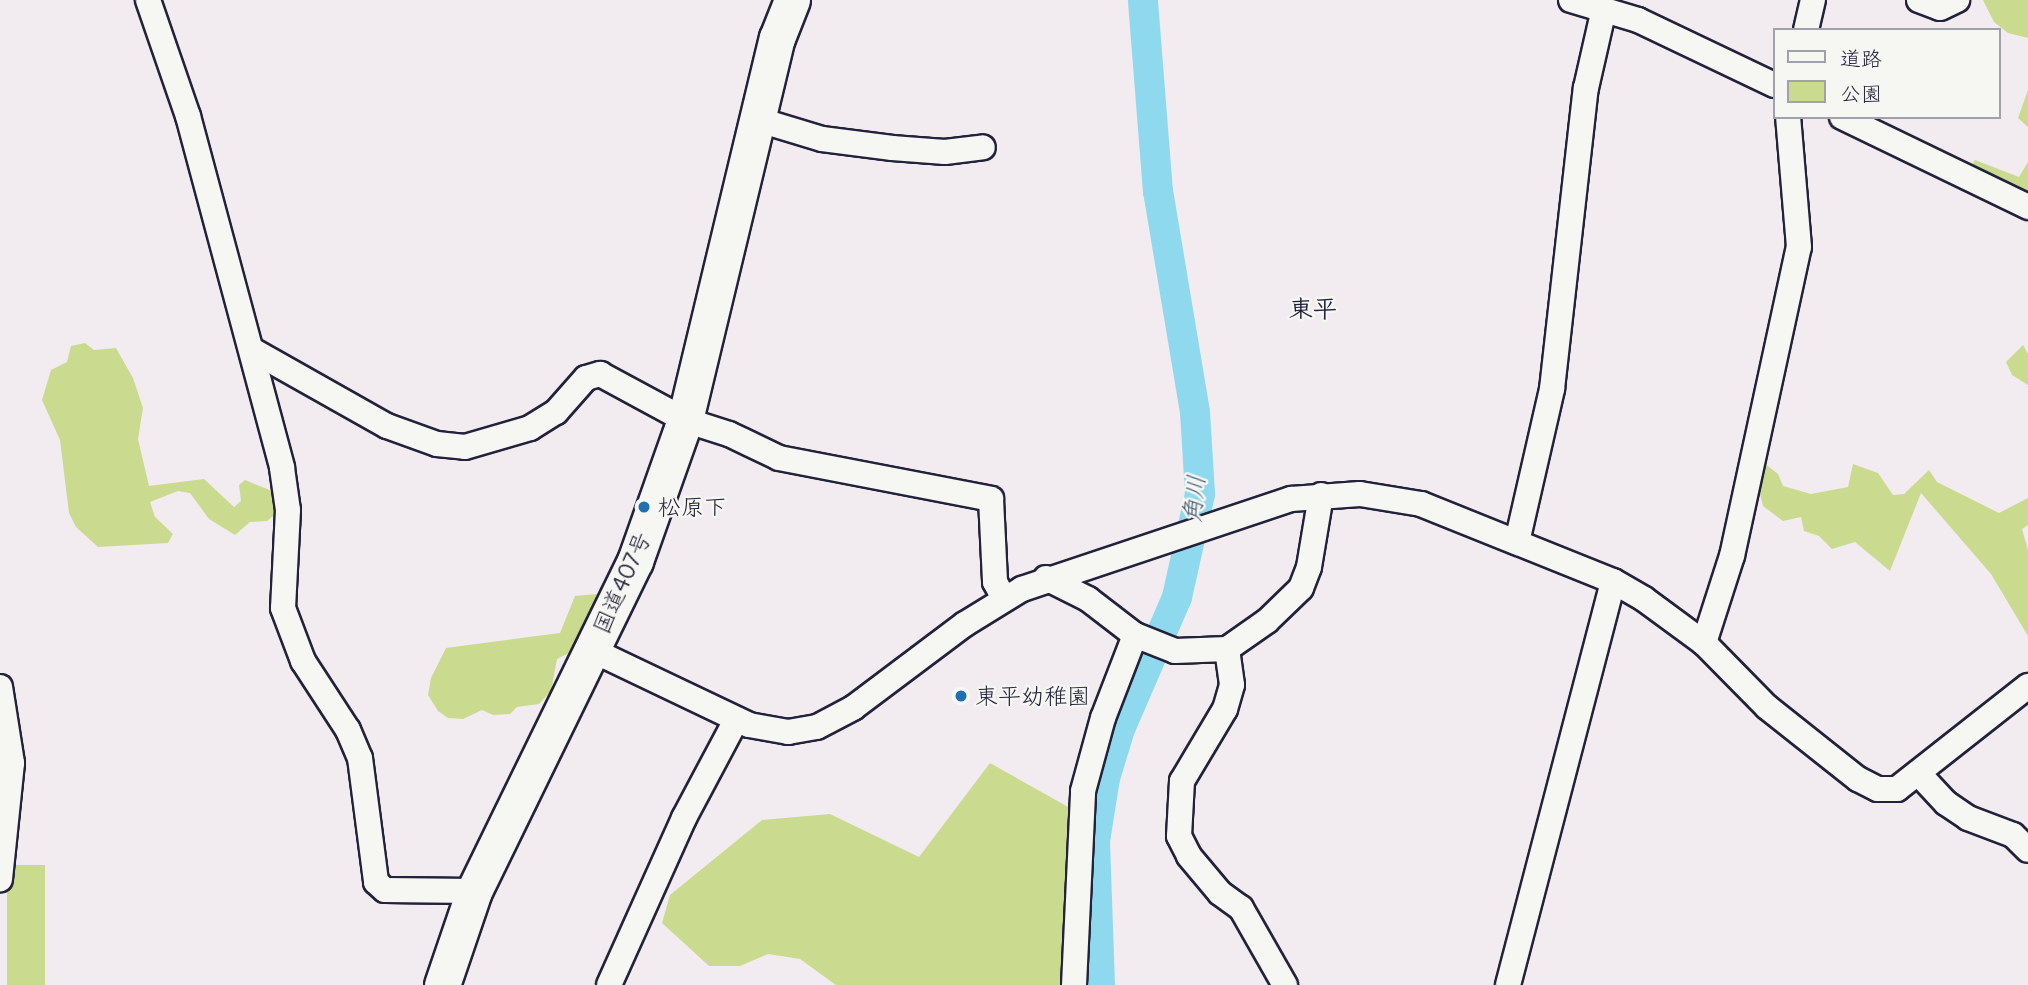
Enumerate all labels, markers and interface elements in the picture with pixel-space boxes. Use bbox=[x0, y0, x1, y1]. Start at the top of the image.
legend bbox=[1772, 28, 2000, 119]
text: 道路 bbox=[1840, 45, 1882, 72]
text: 公園 bbox=[1840, 80, 1882, 107]
district label: 東平 bbox=[1289, 295, 1337, 323]
water label: 角川 bbox=[1177, 474, 1211, 524]
place label: 松原下 bbox=[658, 493, 727, 521]
marker: 松原下 bbox=[636, 499, 652, 515]
street label: 国道407号 bbox=[587, 528, 657, 638]
place label: 東平幼稚園 bbox=[975, 682, 1090, 710]
marker: 東平幼稚園 bbox=[953, 688, 969, 704]

